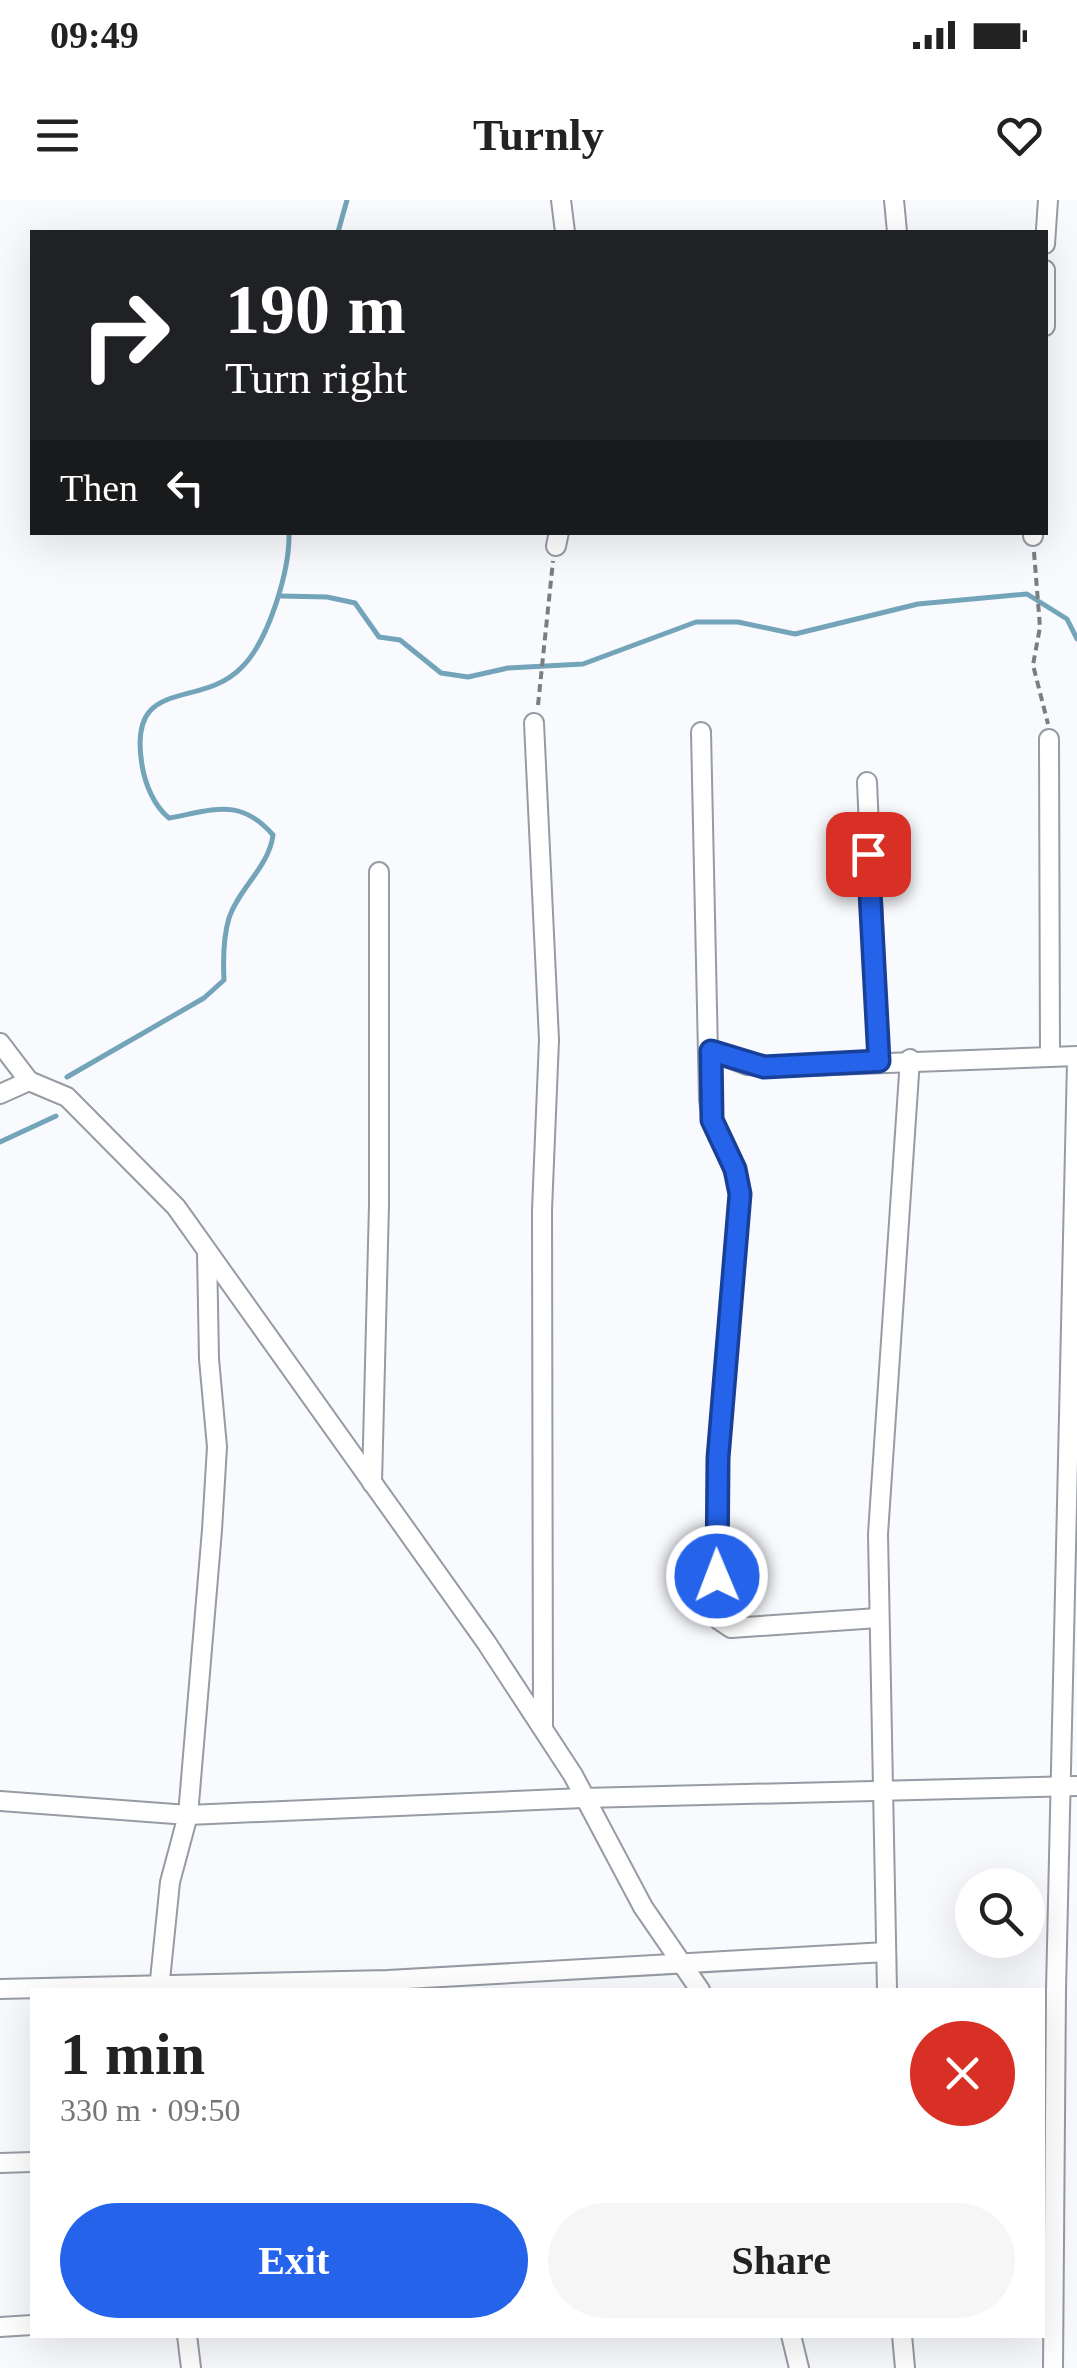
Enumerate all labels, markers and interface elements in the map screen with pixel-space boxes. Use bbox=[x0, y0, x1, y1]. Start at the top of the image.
text: 09:49 bbox=[50, 14, 139, 56]
icon: menu bbox=[30, 108, 85, 163]
icon: heart bbox=[992, 108, 1047, 163]
text: Turnly bbox=[473, 110, 604, 160]
icon: right bbox=[60, 270, 190, 400]
text: 190 m bbox=[225, 271, 406, 348]
text: Turn right bbox=[225, 353, 407, 403]
icon: left bbox=[158, 460, 213, 515]
text: Then bbox=[60, 467, 138, 509]
pin bbox=[826, 812, 911, 897]
icon: arrive bbox=[841, 827, 896, 882]
position arrow bbox=[665, 1524, 769, 1628]
map controls bbox=[955, 1868, 1045, 1958]
button: search bbox=[955, 1868, 1045, 1958]
text: 1 min bbox=[60, 2021, 205, 2087]
button: close bbox=[910, 2021, 1015, 2126]
text: 330 m · 09:50 bbox=[60, 2092, 240, 2128]
button: Exit bbox=[60, 2203, 528, 2318]
button: Share bbox=[548, 2203, 1015, 2318]

